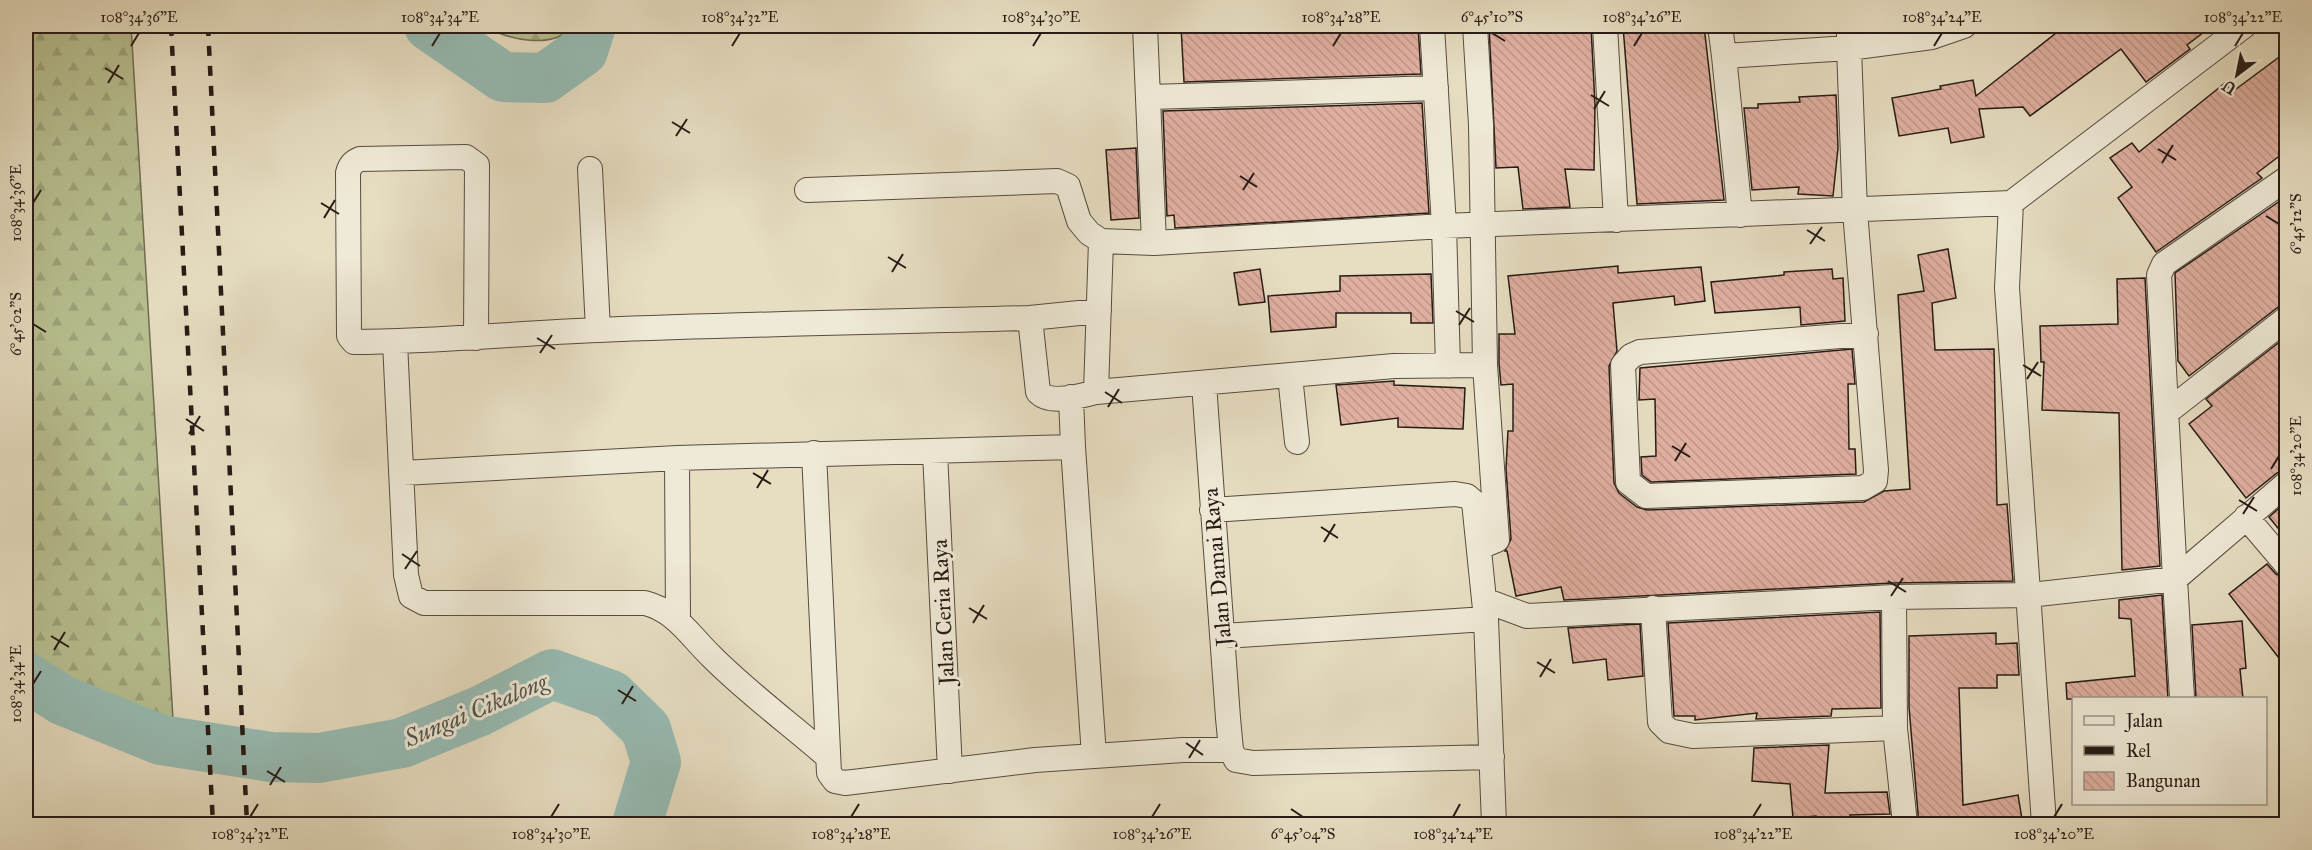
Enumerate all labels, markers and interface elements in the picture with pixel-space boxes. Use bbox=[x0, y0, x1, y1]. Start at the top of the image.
text: 108°34'36"E bbox=[100, 8, 178, 26]
text: 108°34'34"E bbox=[401, 8, 479, 26]
text: 108°34'32"E bbox=[701, 8, 779, 26]
text: 108°34'30"E bbox=[1002, 8, 1081, 26]
text: 108°34'28"E bbox=[1301, 8, 1381, 26]
text: 6°45'10"S bbox=[1461, 8, 1523, 26]
text: 108°34'26"E bbox=[1603, 8, 1682, 26]
text: 108°34'24"E bbox=[1902, 8, 1982, 26]
text: 108°34'22"E bbox=[2204, 8, 2283, 26]
north arrow bbox=[2207, 45, 2267, 105]
text: U bbox=[2219, 76, 2240, 99]
text: 108°34'36"E bbox=[7, 164, 25, 242]
text: 6°45'12"S bbox=[2287, 193, 2305, 255]
text: 6°45'02"S bbox=[7, 292, 25, 356]
text: 108°34'20"E bbox=[2287, 416, 2305, 496]
street label: Jalan Damai Raya bbox=[1197, 486, 1238, 649]
street label: Jalan Ceria Raya bbox=[926, 538, 960, 688]
text: 108°34'34"E bbox=[7, 645, 25, 723]
water label: Sungai Cikalong bbox=[399, 666, 554, 754]
legend bbox=[2072, 697, 2267, 805]
text: Jalan bbox=[2124, 710, 2163, 733]
text: Rel bbox=[2126, 740, 2151, 762]
text: Bangunan bbox=[2126, 770, 2201, 793]
text: 108°34'32"E bbox=[211, 825, 289, 843]
text: 108°34'30"E bbox=[512, 825, 591, 843]
text: 108°34'28"E bbox=[811, 825, 891, 843]
text: 108°34'26"E bbox=[1113, 825, 1192, 843]
text: 6°45'04"S bbox=[1271, 825, 1335, 843]
text: 108°34'24"E bbox=[1413, 825, 1493, 843]
text: 108°34'22"E bbox=[1714, 825, 1793, 843]
text: 108°34'20"E bbox=[2014, 825, 2094, 843]

